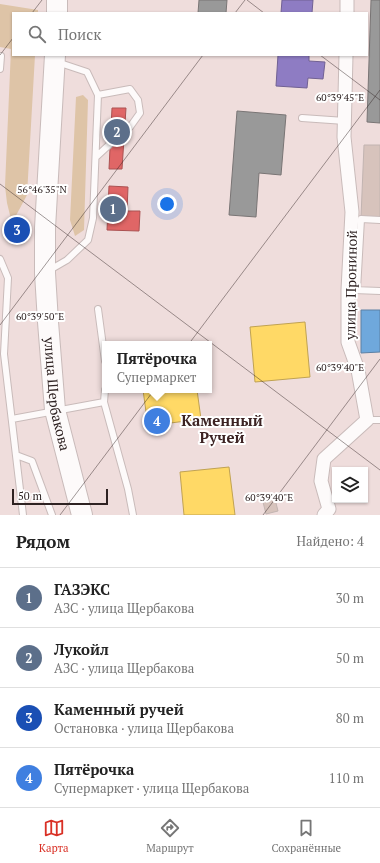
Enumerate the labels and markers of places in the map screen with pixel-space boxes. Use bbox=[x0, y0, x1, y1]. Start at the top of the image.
pin: 2 bbox=[104, 117, 130, 147]
pin: 1 bbox=[100, 194, 126, 224]
pin: 3 bbox=[4, 215, 30, 245]
pin: 4 bbox=[144, 406, 170, 436]

